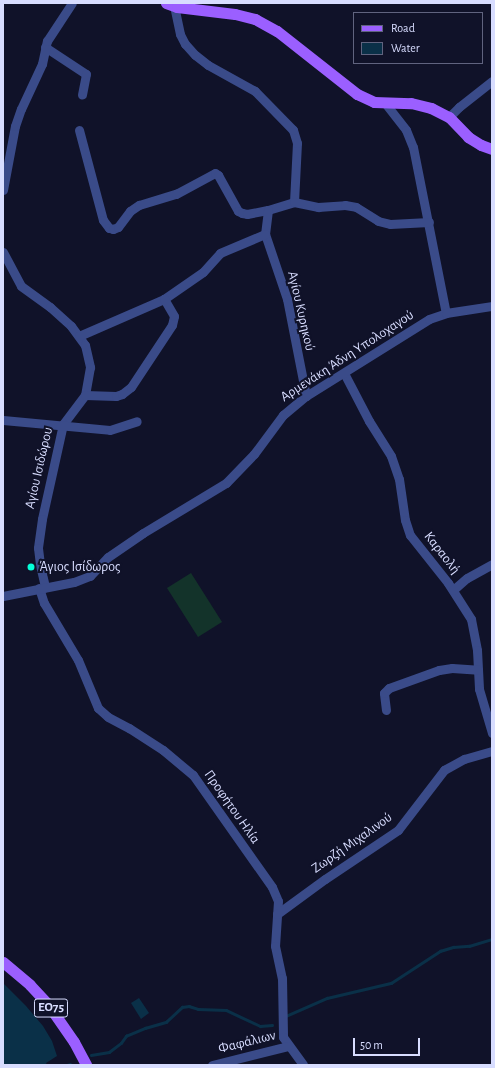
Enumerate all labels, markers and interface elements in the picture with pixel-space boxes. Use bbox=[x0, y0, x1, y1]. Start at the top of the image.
legend bbox=[353, 12, 483, 64]
text: Road bbox=[391, 22, 415, 34]
text: Water bbox=[391, 42, 420, 54]
street label: Αγίου Κυρηκού bbox=[284, 270, 318, 352]
street label: Αρμενάκη Άδνη Υπολοχαγού bbox=[277, 307, 417, 405]
street label: Αγίου Ισιδώρου bbox=[21, 425, 57, 511]
street label: Καραολή bbox=[420, 528, 464, 578]
place label: Άγιος Ισίδωρος bbox=[39, 559, 120, 575]
marker: Άγιος Ισίδωρος bbox=[26, 562, 36, 572]
street label: Προφήτου Ηλία bbox=[200, 767, 264, 847]
street label: Ζωρζή Μιχαλινού bbox=[308, 809, 396, 877]
road number: ΕΟ75 bbox=[33, 997, 69, 1019]
street label: Φαφάλιων bbox=[216, 1027, 278, 1057]
scale bar bbox=[355, 1030, 422, 1056]
text: 50 m bbox=[360, 1039, 383, 1051]

